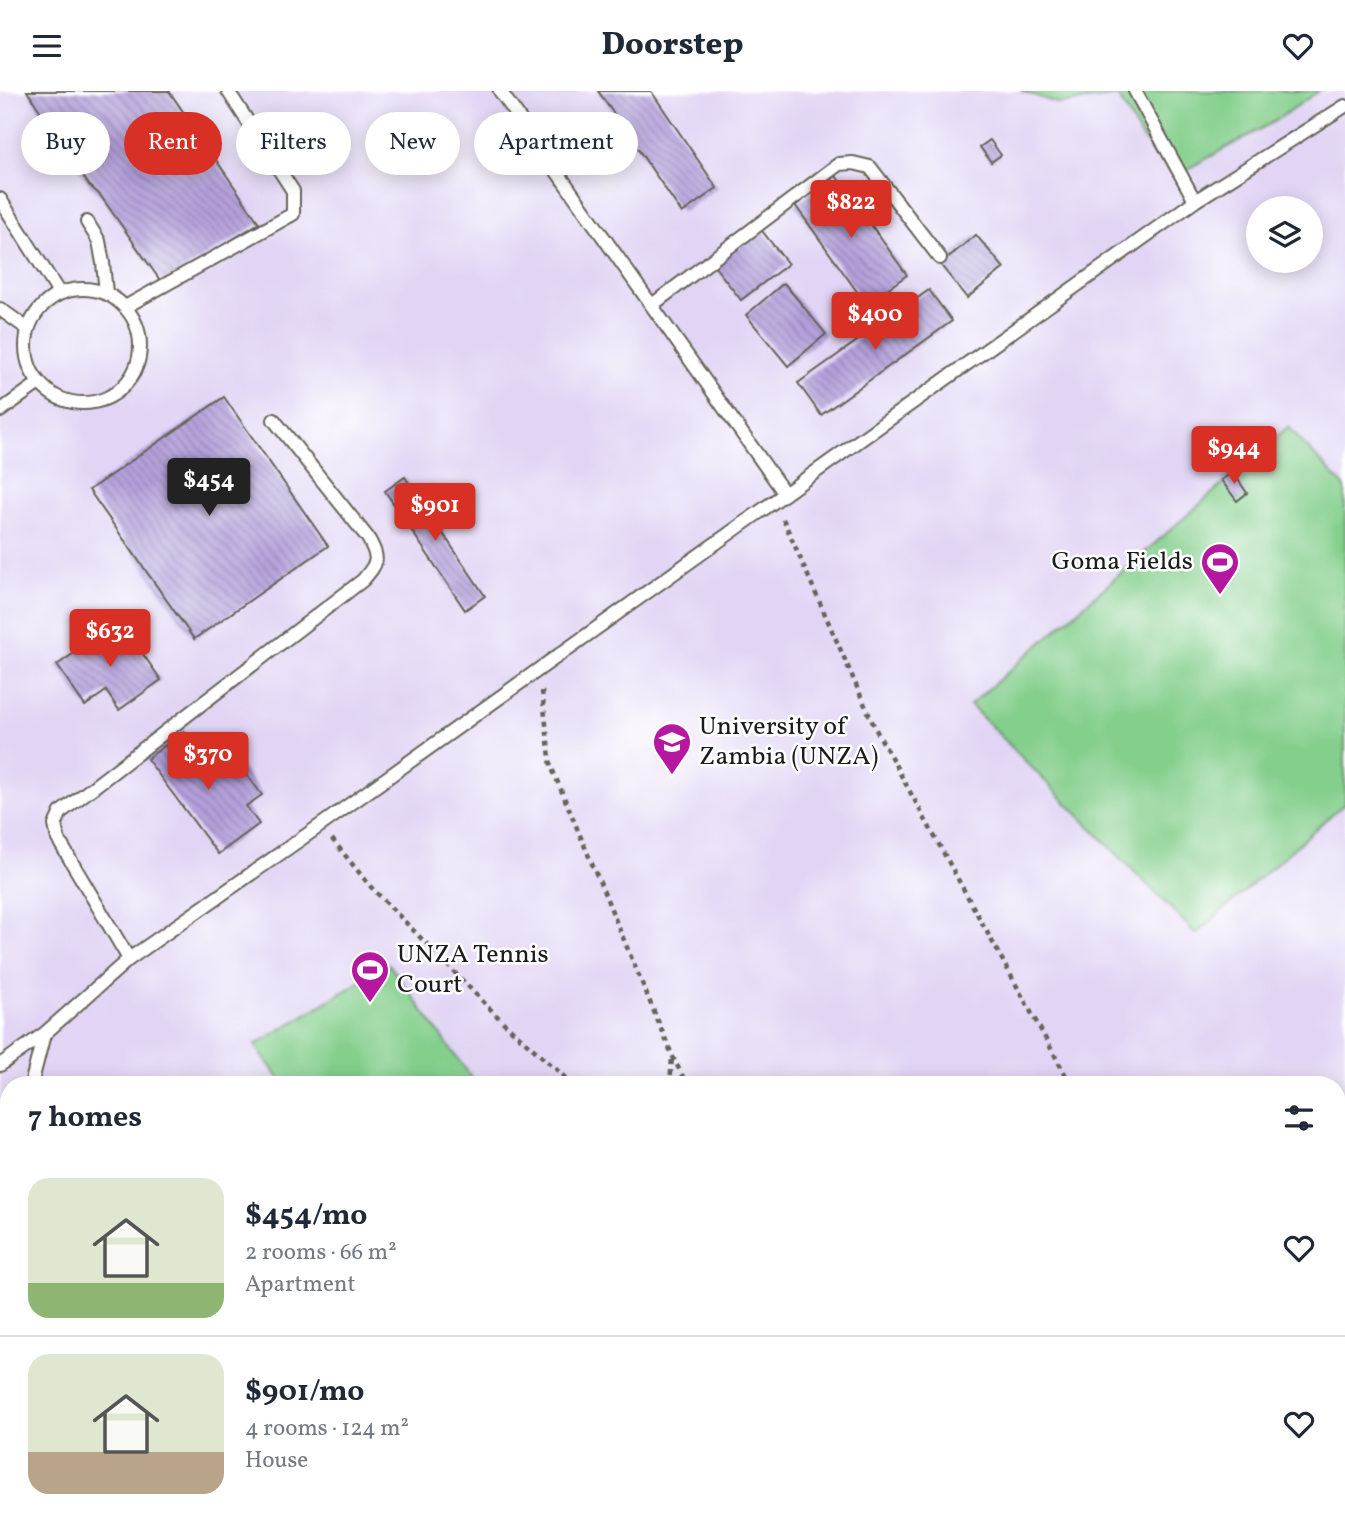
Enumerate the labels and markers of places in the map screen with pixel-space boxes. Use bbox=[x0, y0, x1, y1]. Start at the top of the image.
pin: $822 bbox=[810, 181, 892, 240]
pin: $400 bbox=[834, 293, 916, 352]
pin: $944 bbox=[1193, 427, 1275, 486]
pin: $454 bbox=[168, 459, 250, 518]
pin: $901 bbox=[394, 483, 476, 543]
sports icon: Goma Fields bbox=[1199, 541, 1241, 596]
place label: Goma Fields bbox=[1051, 544, 1193, 580]
pin: $632 bbox=[69, 609, 151, 669]
place label: University of Zambia (UNZA) bbox=[699, 709, 878, 775]
school or university icon: University of Zambia (UNZA) bbox=[651, 721, 693, 776]
pin: $370 bbox=[167, 733, 249, 792]
place label: UNZA Tennis Court bbox=[397, 937, 549, 1003]
sports icon: UNZA Tennis Court bbox=[349, 949, 391, 1004]

